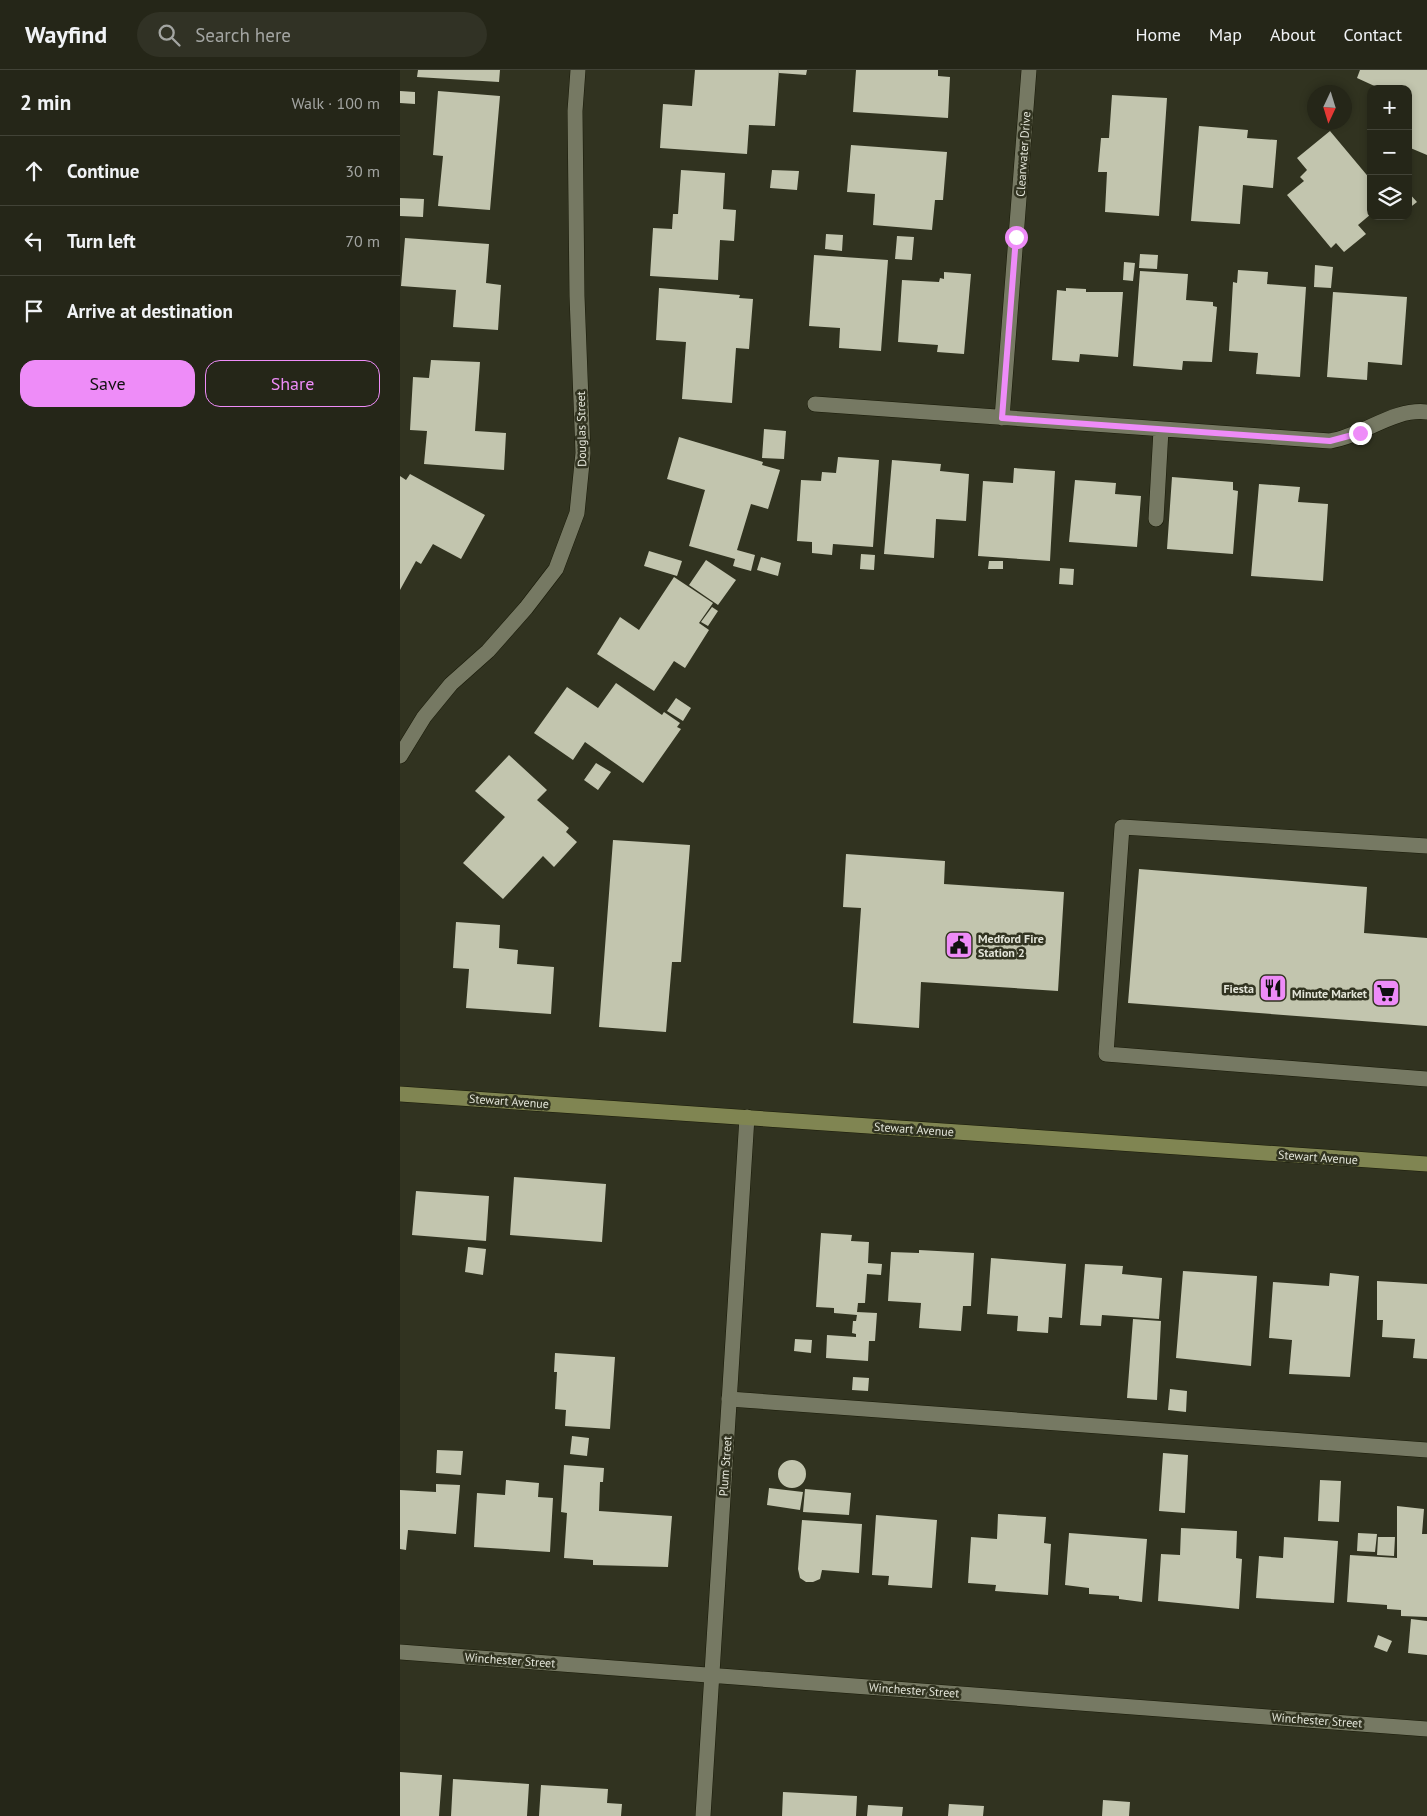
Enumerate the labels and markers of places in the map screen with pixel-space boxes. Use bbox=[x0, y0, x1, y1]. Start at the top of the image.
public building icon: Medford Fire Station 2 bbox=[944, 930, 974, 960]
place label: Medford Fire Station 2 bbox=[978, 931, 1044, 960]
restaurant icon: Fiesta bbox=[1258, 973, 1288, 1003]
supermarket icon: Minute Market bbox=[1371, 978, 1401, 1008]
place label: Fiesta bbox=[1223, 981, 1254, 996]
place label: Minute Market bbox=[1292, 986, 1368, 1001]

